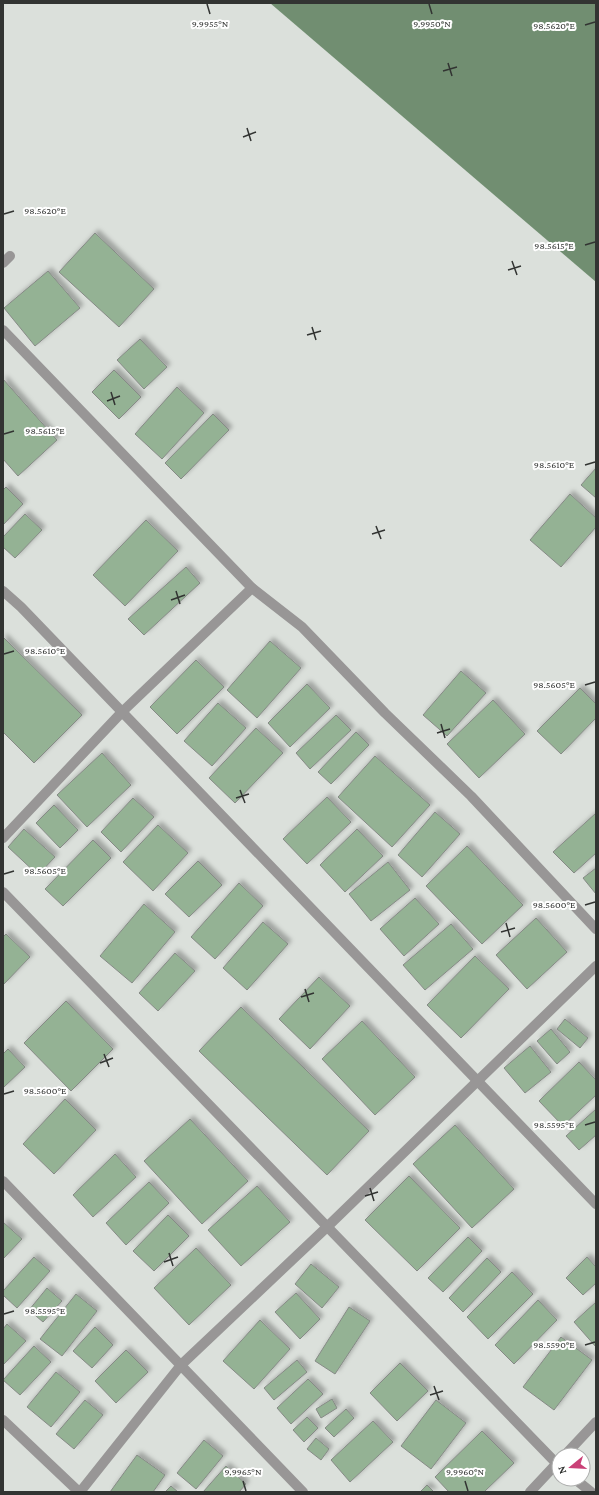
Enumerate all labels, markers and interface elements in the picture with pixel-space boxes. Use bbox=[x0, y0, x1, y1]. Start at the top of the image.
text: 9.9955°N bbox=[192, 18, 229, 29]
text: 9.9950°N bbox=[413, 18, 451, 29]
text: 98.5620°E bbox=[533, 20, 575, 31]
text: 98.5620°E bbox=[24, 205, 66, 216]
text: 98.5615°E bbox=[534, 240, 574, 251]
text: 98.5615°E bbox=[25, 425, 65, 436]
text: 98.5610°E bbox=[534, 459, 575, 470]
text: 98.5610°E bbox=[25, 645, 66, 656]
text: 98.5605°E bbox=[533, 679, 575, 690]
text: 98.5605°E bbox=[24, 865, 66, 876]
text: 98.5600°E bbox=[533, 899, 576, 910]
text: 98.5600°E bbox=[24, 1085, 67, 1096]
text: 98.5595°E bbox=[534, 1119, 575, 1130]
text: 98.5595°E bbox=[25, 1305, 66, 1316]
text: 98.5590°E bbox=[533, 1339, 575, 1350]
north arrow bbox=[551, 1447, 591, 1487]
text: N bbox=[554, 1464, 568, 1476]
text: 9.9965°N bbox=[225, 1466, 262, 1477]
text: 9.9960°N bbox=[446, 1466, 484, 1477]

